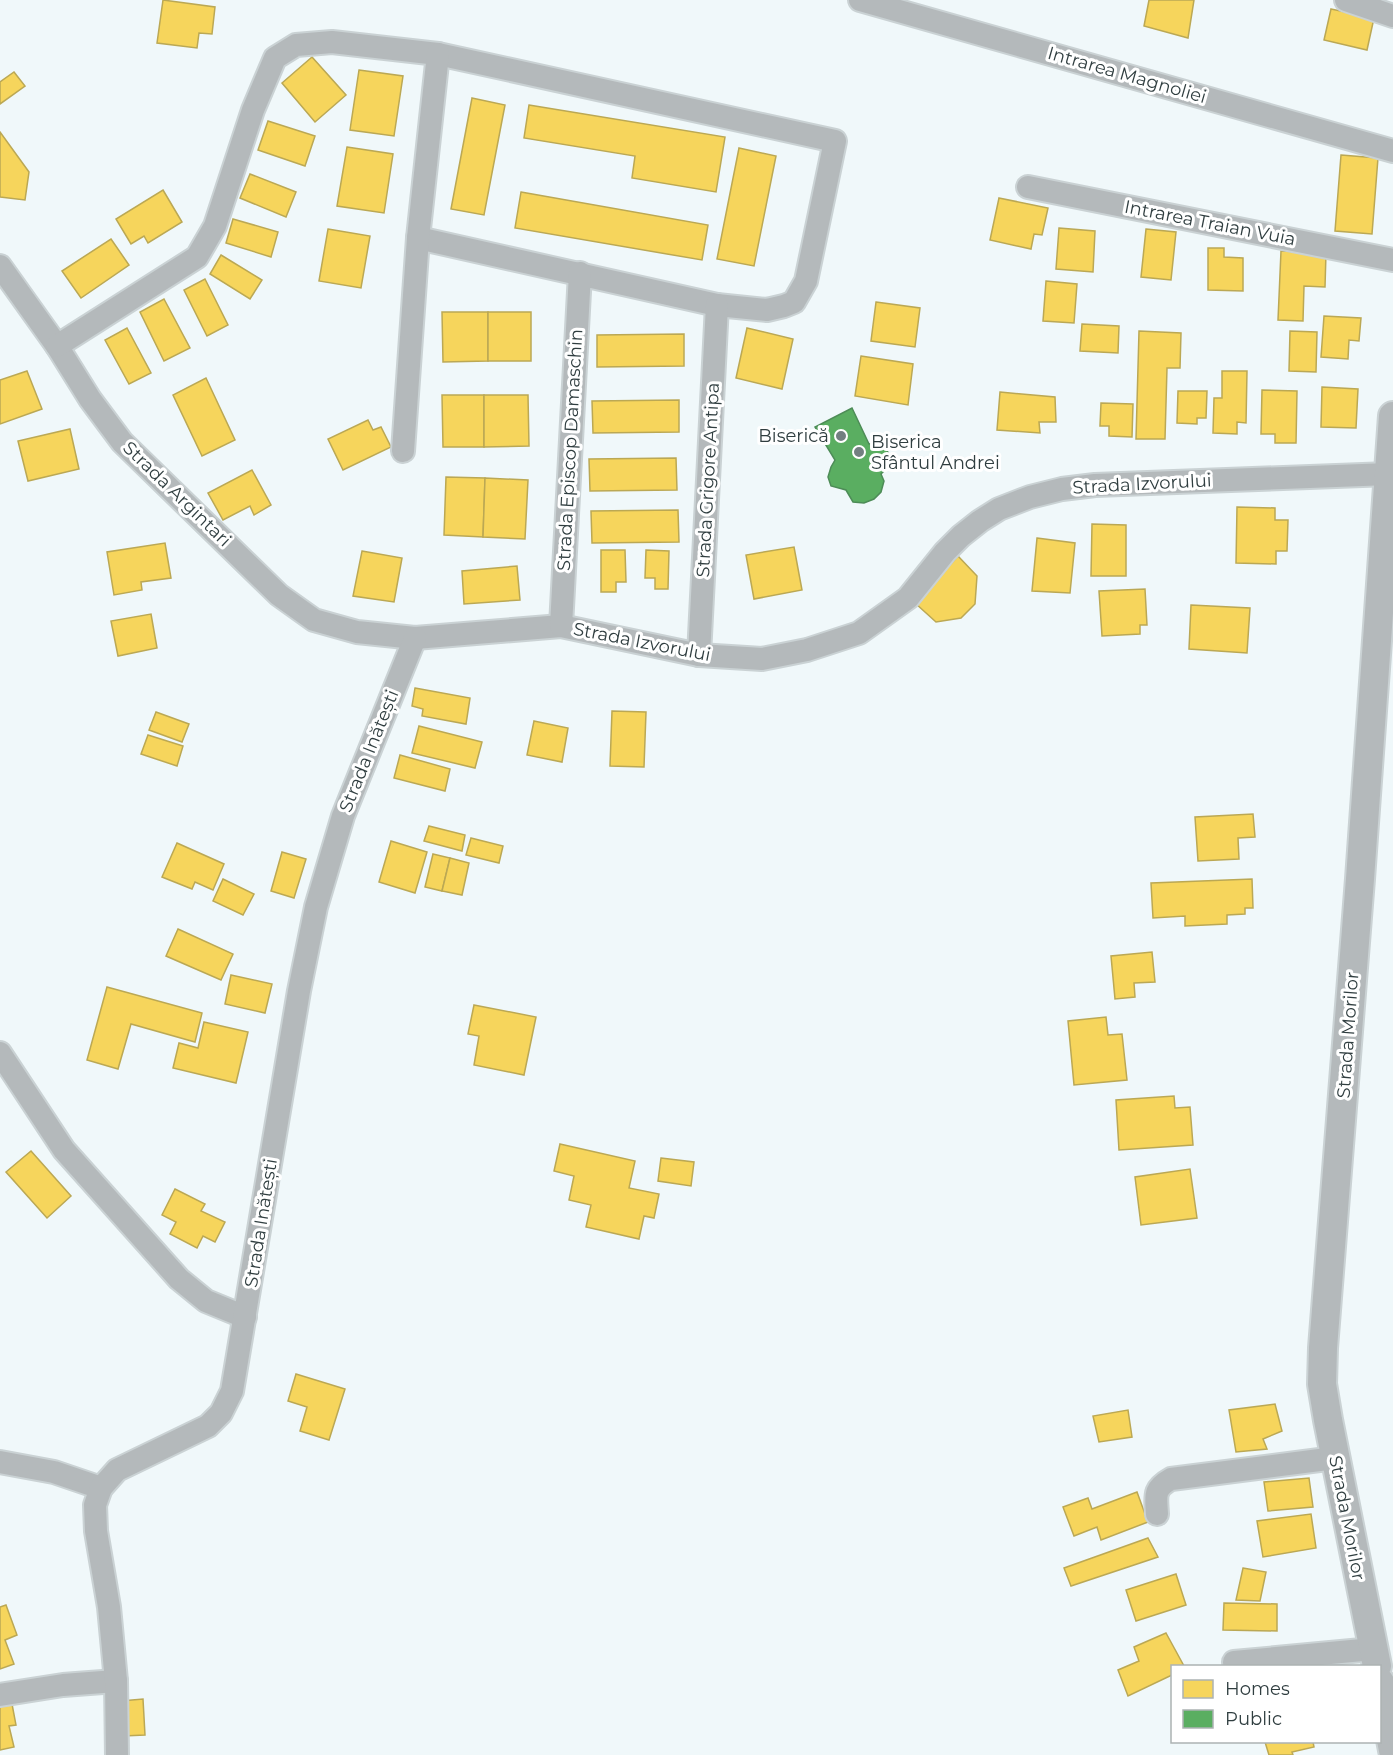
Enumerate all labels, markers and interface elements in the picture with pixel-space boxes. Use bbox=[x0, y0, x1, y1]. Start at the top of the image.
street label: Intrarea Magnoliei bbox=[1045, 42, 1209, 108]
street label: Intrarea Traian Vuia bbox=[1122, 196, 1298, 250]
street label: Strada Episcop Damaschin bbox=[553, 328, 587, 572]
street label: Strada Grigore Antipa bbox=[692, 382, 724, 578]
place label: Biserică bbox=[758, 425, 829, 447]
marker: Biserică bbox=[834, 429, 848, 443]
place label: Biserica Sfântul Andrei bbox=[871, 431, 1000, 474]
street label: Strada Argintari bbox=[118, 437, 236, 551]
marker: Biserica Sfântul Andrei bbox=[852, 445, 866, 459]
street label: Strada Izvorului bbox=[1072, 469, 1212, 499]
street label: Strada Izvorului bbox=[572, 618, 712, 666]
street label: Strada Inătești bbox=[334, 687, 404, 816]
street label: Strada Morilor bbox=[1333, 971, 1363, 1099]
street label: Strada Inătești bbox=[240, 1157, 283, 1289]
street label: Strada Morilor bbox=[1324, 1454, 1370, 1582]
legend bbox=[1171, 1665, 1381, 1743]
text: Homes bbox=[1225, 1678, 1290, 1700]
text: Public bbox=[1225, 1708, 1282, 1730]

